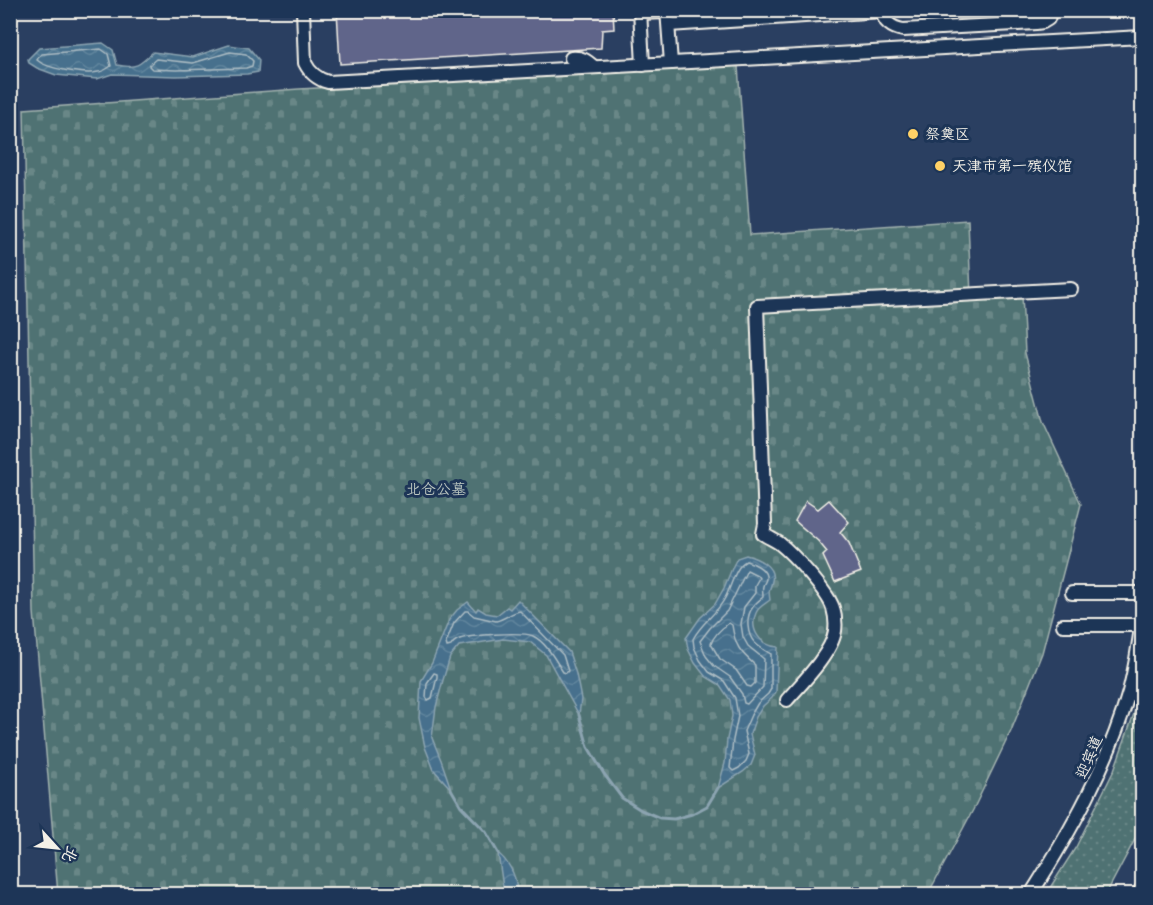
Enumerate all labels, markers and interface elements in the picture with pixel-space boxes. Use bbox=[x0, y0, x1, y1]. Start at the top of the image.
place label: 祭奠区 bbox=[925, 121, 970, 144]
marker: 祭奠区 bbox=[906, 127, 920, 141]
place label: 天津市第一殡仪馆 bbox=[952, 153, 1072, 176]
marker: 天津市第一殡仪馆 bbox=[933, 159, 947, 173]
park label: 北仓公墓 bbox=[406, 476, 466, 499]
street label: 迎宾道 bbox=[1068, 731, 1107, 782]
north arrow bbox=[27, 818, 87, 878]
text: 北 bbox=[57, 843, 86, 868]

